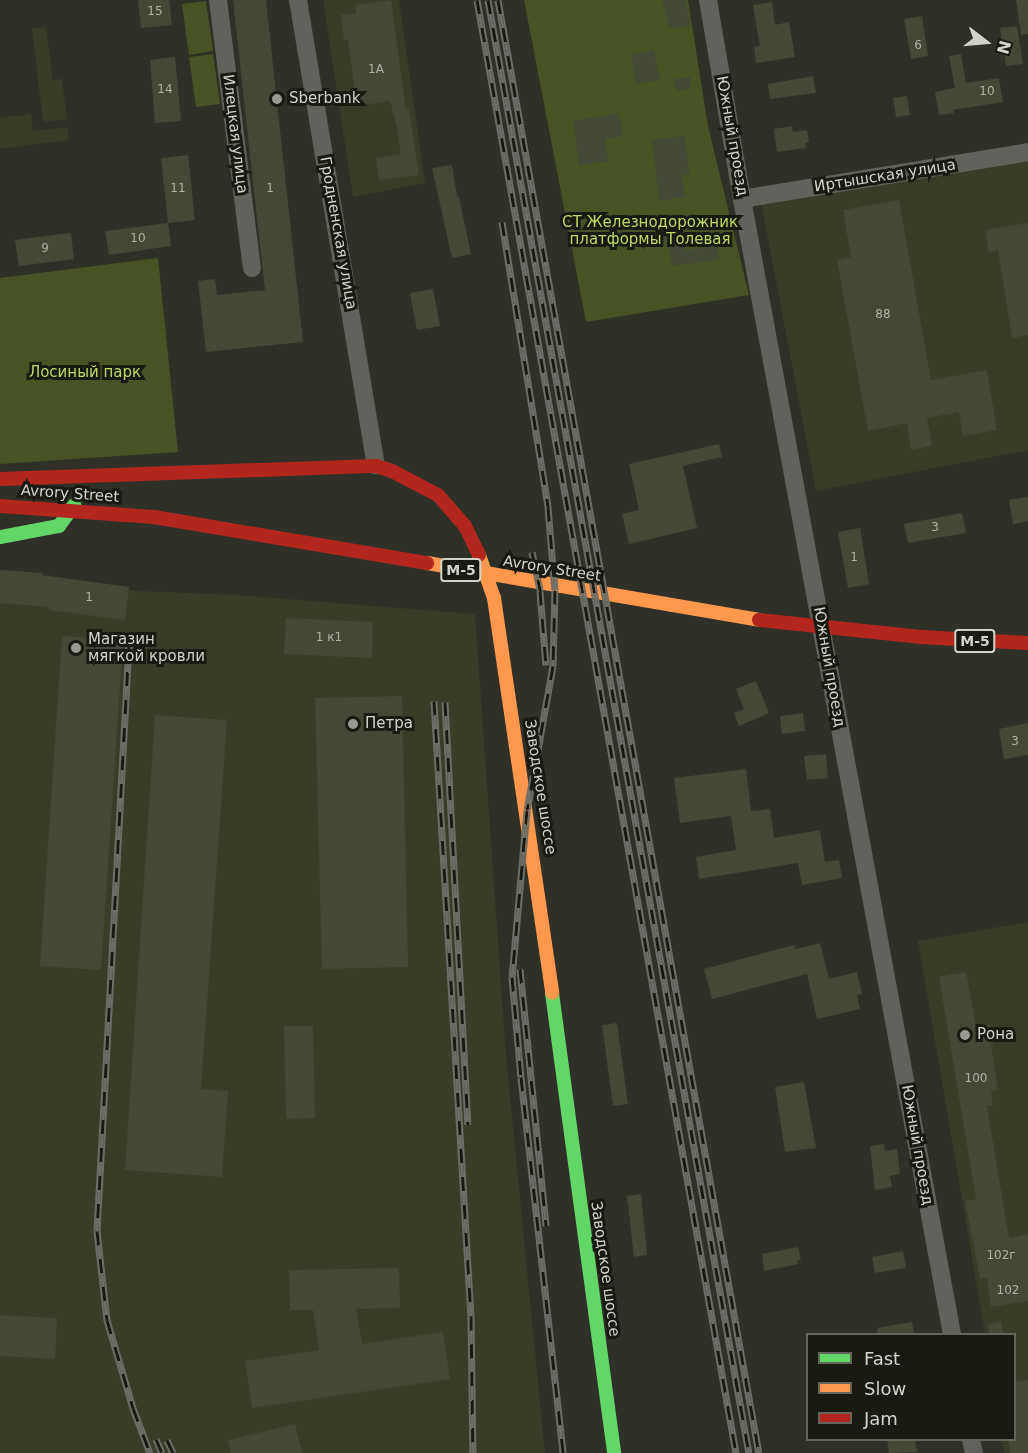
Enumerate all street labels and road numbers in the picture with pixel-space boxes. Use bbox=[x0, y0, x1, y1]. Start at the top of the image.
street label: Илецкая улица bbox=[219, 73, 251, 195]
street label: Южный проезд bbox=[713, 74, 751, 198]
street label: Гродненская улица bbox=[316, 155, 360, 311]
street label: Иртышская улица bbox=[813, 156, 957, 196]
street label: Avrory Street bbox=[20, 482, 120, 506]
street label: Avrory Street bbox=[502, 552, 602, 586]
road number: М-5 bbox=[440, 559, 482, 581]
street label: Южный проезд bbox=[810, 605, 848, 729]
road number: М-5 bbox=[954, 630, 996, 652]
street label: Заводское шоссе bbox=[520, 718, 560, 856]
street label: Южный проезд bbox=[898, 1083, 936, 1207]
street label: Заводское шоссе bbox=[587, 1200, 623, 1338]

